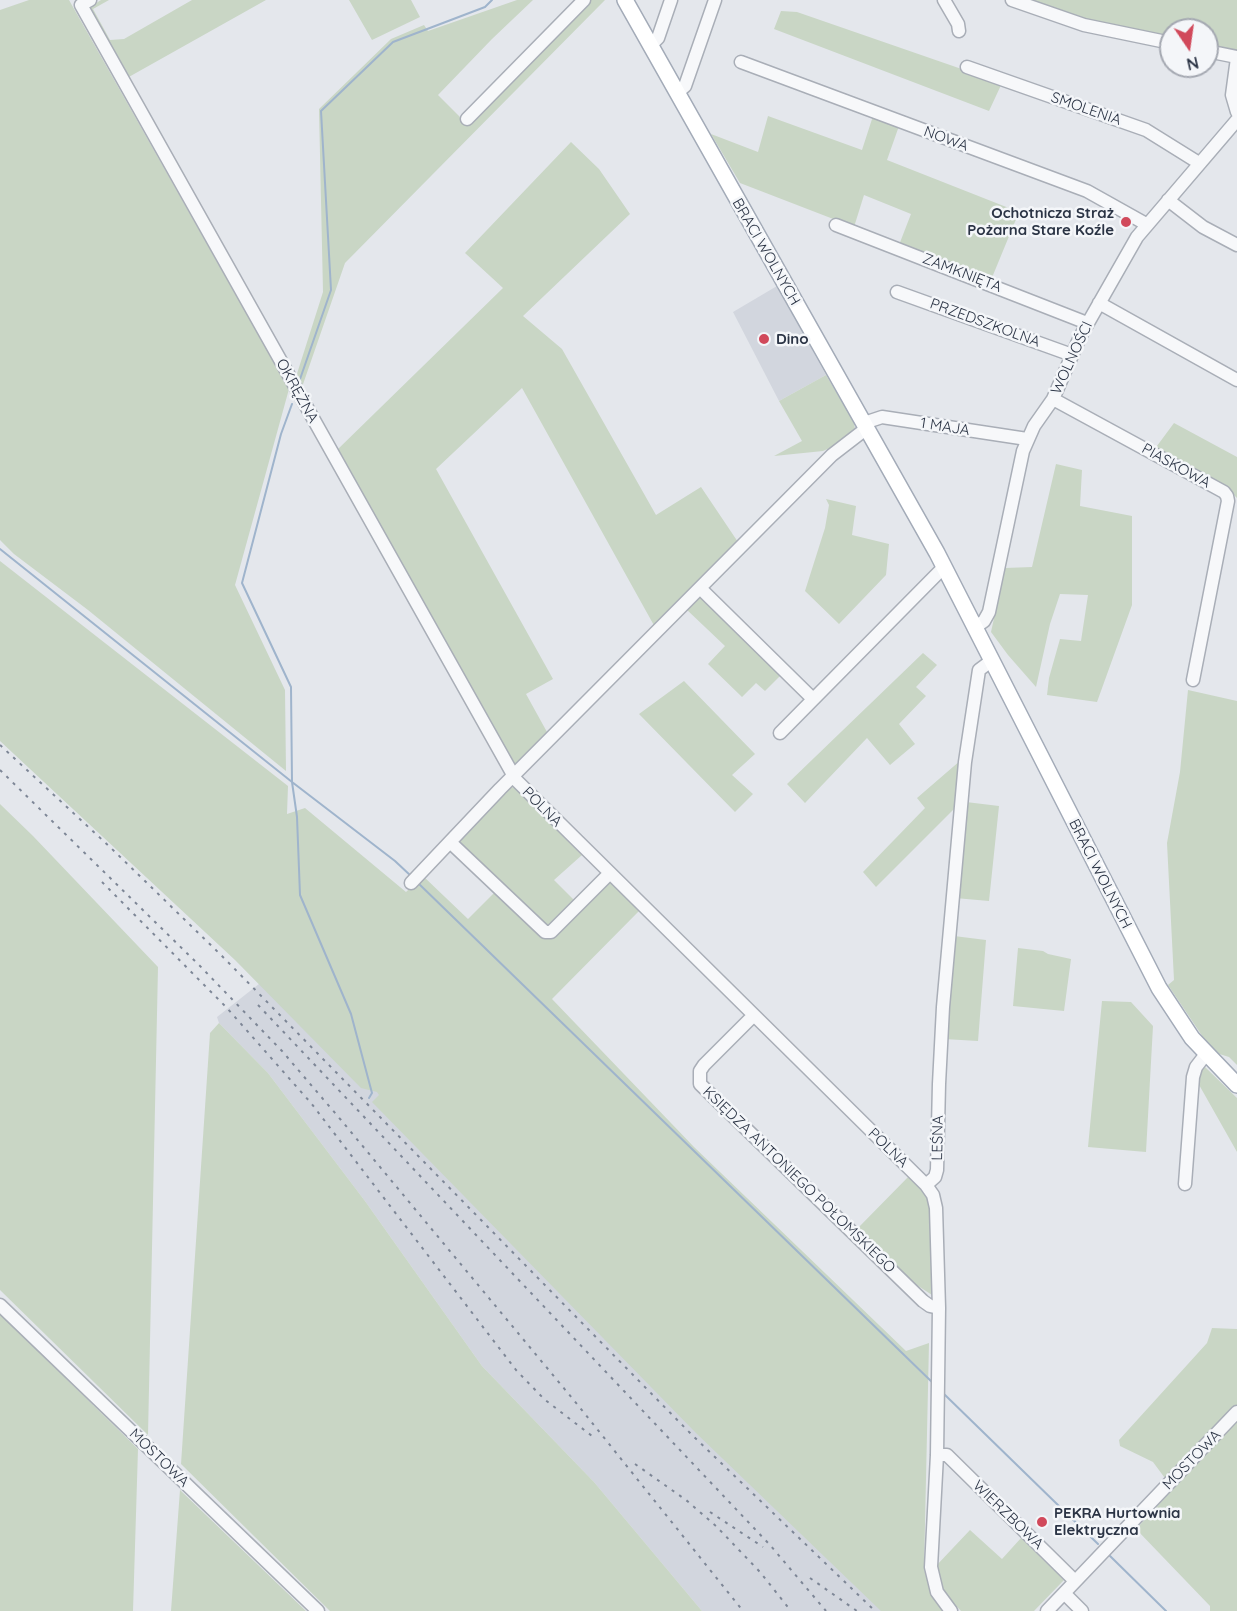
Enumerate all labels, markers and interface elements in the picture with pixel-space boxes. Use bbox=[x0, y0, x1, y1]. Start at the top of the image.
north arrow bbox=[1159, 18, 1219, 78]
text: N bbox=[1185, 53, 1201, 75]
street label: SMOLENIA bbox=[1048, 89, 1124, 129]
street label: NOWA bbox=[921, 123, 971, 155]
street label: BRACI WOLNYCH bbox=[728, 195, 804, 309]
place label: Ochotnicza Straż Pożarna Stare Koźle bbox=[967, 204, 1114, 239]
marker: Ochotnicza Straż Pożarna Stare Koźle bbox=[1119, 215, 1133, 229]
street label: ZAMKNIĘTA bbox=[920, 250, 1004, 296]
street label: PRZEDSZKOLNA bbox=[928, 295, 1042, 351]
street label: WOLNOŚCI bbox=[1047, 319, 1097, 397]
place label: Dino bbox=[776, 330, 809, 348]
marker: Dino bbox=[757, 332, 771, 346]
street label: OKRĘŻNA bbox=[272, 356, 322, 426]
street label: 1 MAJA bbox=[919, 414, 971, 440]
street label: PIASKOWA bbox=[1138, 440, 1214, 492]
street label: POLNA bbox=[518, 783, 566, 831]
street label: BRACI WOLNYCH bbox=[1065, 816, 1135, 932]
street label: KSIĘDZA ANTONIEGO POŁOMSKIEGO bbox=[699, 1083, 899, 1277]
street label: LEŚNA bbox=[929, 1115, 947, 1161]
street label: POLNA bbox=[864, 1124, 912, 1172]
street label: MOSTOWA bbox=[125, 1425, 193, 1491]
street label: MOSTOWA bbox=[1159, 1426, 1225, 1494]
street label: WIERZBOWA bbox=[969, 1477, 1047, 1553]
place label: PEKRA Hurtownia Elektryczna bbox=[1054, 1504, 1180, 1539]
marker: PEKRA Hurtownia Elektryczna bbox=[1035, 1515, 1049, 1529]

